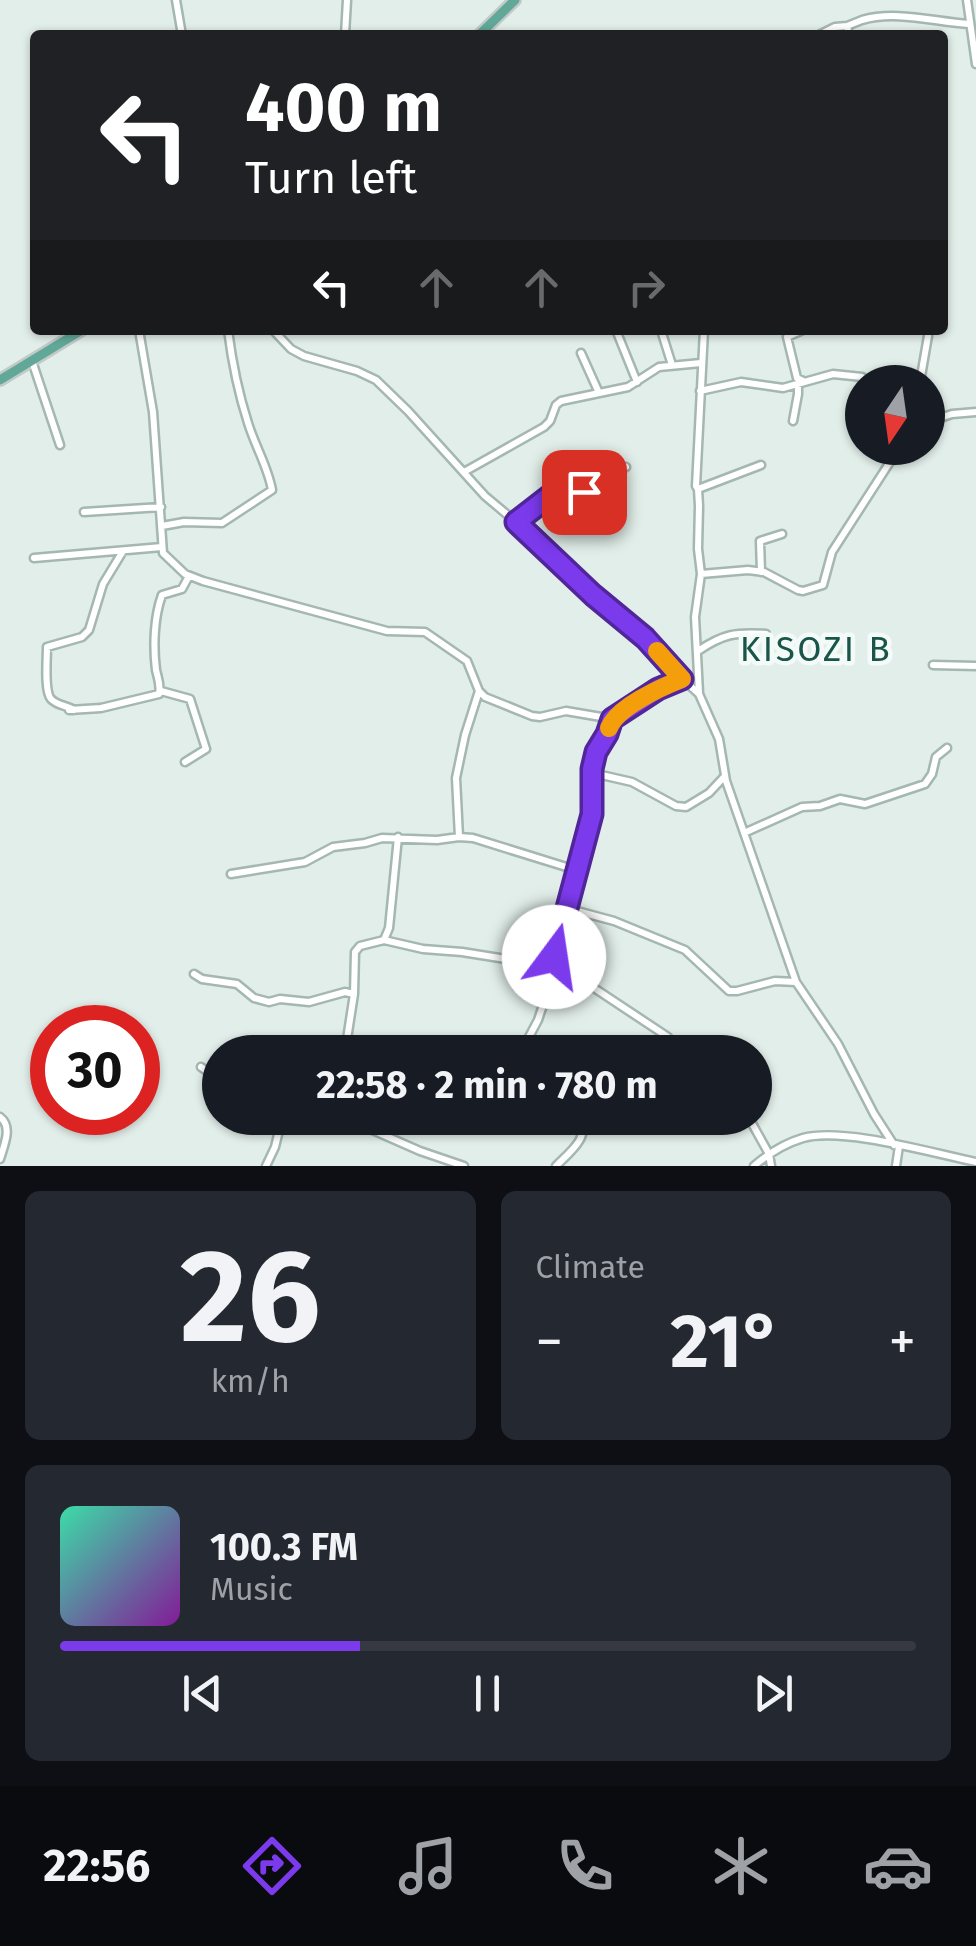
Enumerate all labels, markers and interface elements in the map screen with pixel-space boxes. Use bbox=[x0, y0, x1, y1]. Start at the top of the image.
text: 400 m bbox=[245, 66, 442, 150]
icon: left bbox=[80, 70, 210, 200]
text: Turn left bbox=[245, 151, 417, 205]
icon: left bbox=[304, 260, 359, 315]
icon: ahead bbox=[409, 260, 464, 315]
icon: ahead bbox=[514, 260, 569, 315]
icon: right bbox=[619, 260, 674, 315]
north arrow bbox=[845, 365, 945, 465]
map controls bbox=[845, 365, 945, 465]
pin bbox=[542, 450, 627, 535]
icon: arrive bbox=[557, 465, 612, 520]
district label: KISOZI B bbox=[740, 628, 892, 670]
position arrow bbox=[502, 905, 606, 1009]
speed limit sign: 30 bbox=[30, 1005, 160, 1135]
text: 22:58 · 2 min · 780 m bbox=[316, 1062, 658, 1108]
text: 26 bbox=[180, 1219, 321, 1375]
text: Climate bbox=[536, 1248, 645, 1286]
text: 21° bbox=[670, 1297, 781, 1387]
text: − bbox=[536, 1309, 563, 1375]
text: + bbox=[889, 1309, 916, 1375]
text: km/h bbox=[211, 1362, 290, 1400]
text: 100.3 FM bbox=[210, 1524, 358, 1570]
text: Music bbox=[210, 1570, 293, 1608]
icon: previous bbox=[175, 1666, 230, 1721]
icon: pause bbox=[460, 1666, 515, 1721]
icon: next bbox=[746, 1666, 801, 1721]
icon: directions bbox=[237, 1831, 307, 1901]
icon: music bbox=[393, 1831, 463, 1901]
icon: phone bbox=[550, 1831, 620, 1901]
icon: climate bbox=[706, 1831, 776, 1901]
icon: car bbox=[863, 1831, 933, 1901]
text: 22:56 bbox=[43, 1839, 150, 1893]

